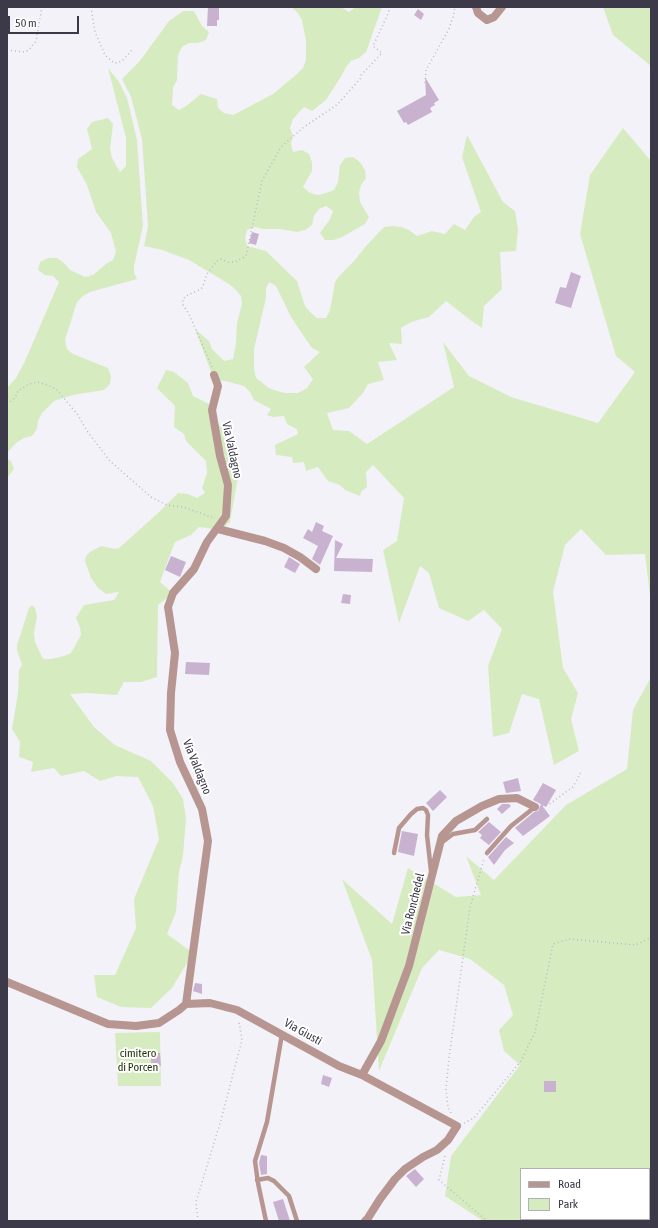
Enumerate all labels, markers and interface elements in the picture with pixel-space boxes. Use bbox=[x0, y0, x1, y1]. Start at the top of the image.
scale bar bbox=[10, 8, 81, 34]
text: 50 m bbox=[15, 16, 37, 30]
street label: Via Valdagno bbox=[219, 420, 245, 480]
street label: Via Valdagno bbox=[179, 737, 215, 797]
street label: Via Ronchedel bbox=[398, 872, 428, 936]
street label: Via Giusti bbox=[281, 1016, 325, 1048]
park label: cimitero di Porcen bbox=[118, 1046, 158, 1074]
legend bbox=[520, 1168, 650, 1220]
text: Road bbox=[558, 1177, 581, 1191]
text: Park bbox=[558, 1197, 578, 1211]

